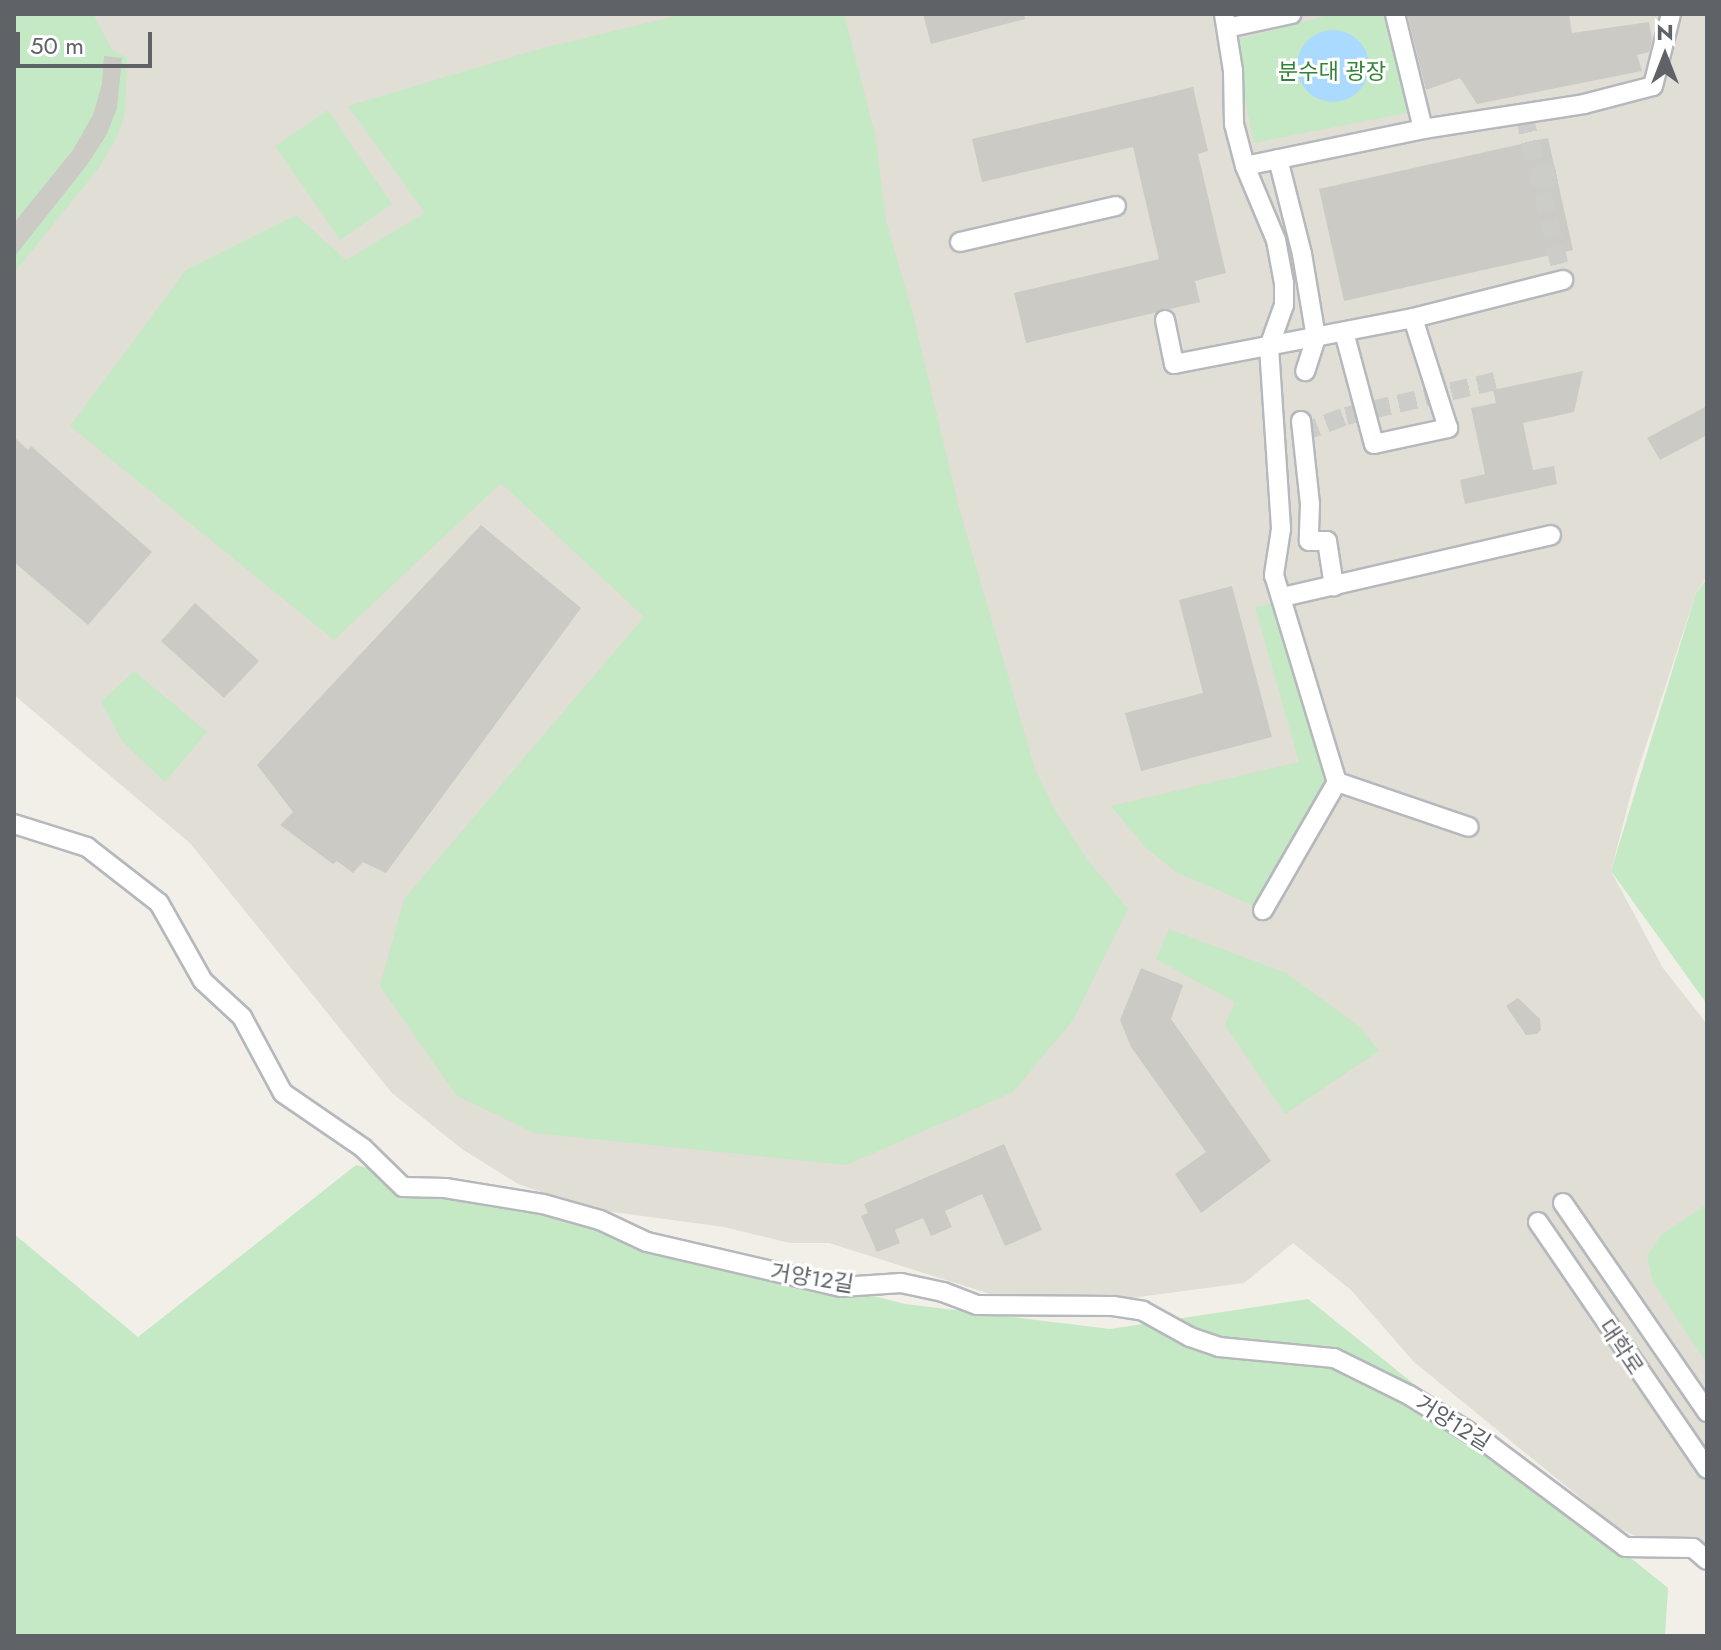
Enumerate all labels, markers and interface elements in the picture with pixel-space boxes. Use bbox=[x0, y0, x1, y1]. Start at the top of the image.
scale bar bbox=[20, 16, 156, 66]
north arrow bbox=[1625, 16, 1705, 96]
text: N bbox=[1656, 16, 1674, 48]
text: 50 m bbox=[30, 28, 84, 63]
park label: 분수대 광장 bbox=[1278, 59, 1386, 85]
street label: 거양12길 bbox=[769, 1258, 855, 1298]
street label: 대학로 bbox=[1593, 1314, 1649, 1380]
street label: 거양12길 bbox=[1411, 1390, 1495, 1456]

